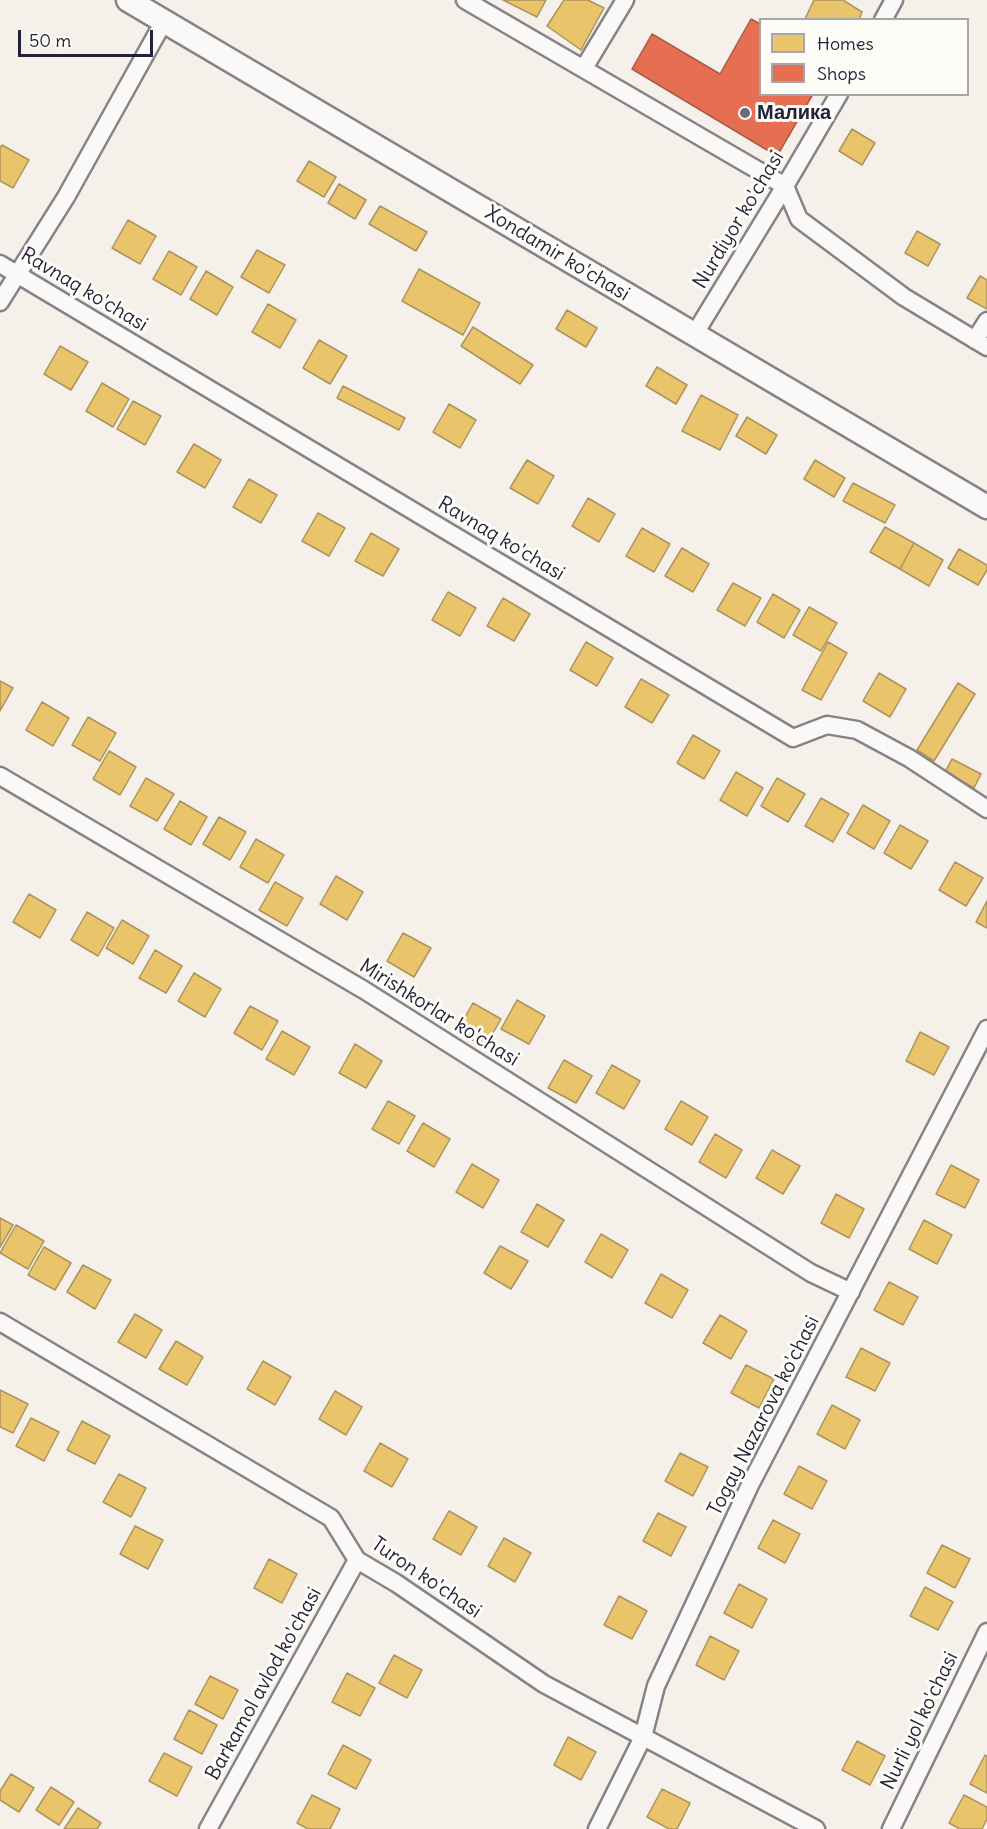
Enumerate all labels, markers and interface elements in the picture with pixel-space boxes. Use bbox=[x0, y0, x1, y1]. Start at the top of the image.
scale bar bbox=[21, 18, 156, 56]
legend bbox=[759, 18, 969, 96]
text: 50 m bbox=[29, 29, 71, 52]
text: Homes bbox=[817, 32, 874, 55]
text: Shops bbox=[817, 62, 866, 85]
place label: Малика bbox=[757, 101, 831, 125]
marker: Малика bbox=[738, 106, 752, 120]
street label: Nurdiyor ko'chasi bbox=[688, 147, 790, 293]
street label: Xondamir ko'chasi bbox=[480, 201, 634, 307]
street label: Ravnaq ko'chasi bbox=[16, 243, 152, 337]
street label: Ravnaq ko'chasi bbox=[433, 492, 569, 586]
street label: Mirishkorlar ko'chasi bbox=[355, 954, 523, 1072]
street label: Togay Nazarova ko'chasi bbox=[703, 1312, 825, 1520]
street label: Turon ko'chasi bbox=[366, 1532, 486, 1624]
street label: Barkamol avlod ko'chasi bbox=[201, 1583, 327, 1785]
street label: Nurli yol ko'chasi bbox=[876, 1648, 964, 1794]

